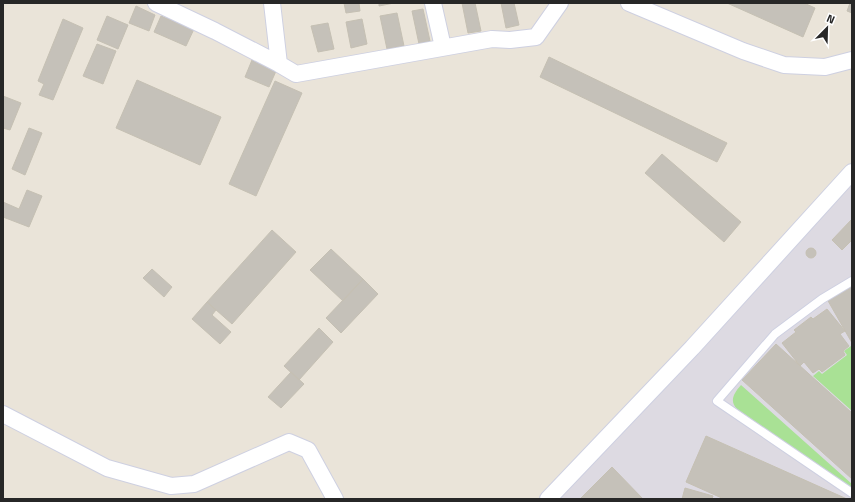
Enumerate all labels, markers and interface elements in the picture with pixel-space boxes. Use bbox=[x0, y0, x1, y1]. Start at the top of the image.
north arrow bbox=[807, 8, 847, 48]
text: N bbox=[824, 10, 838, 28]

